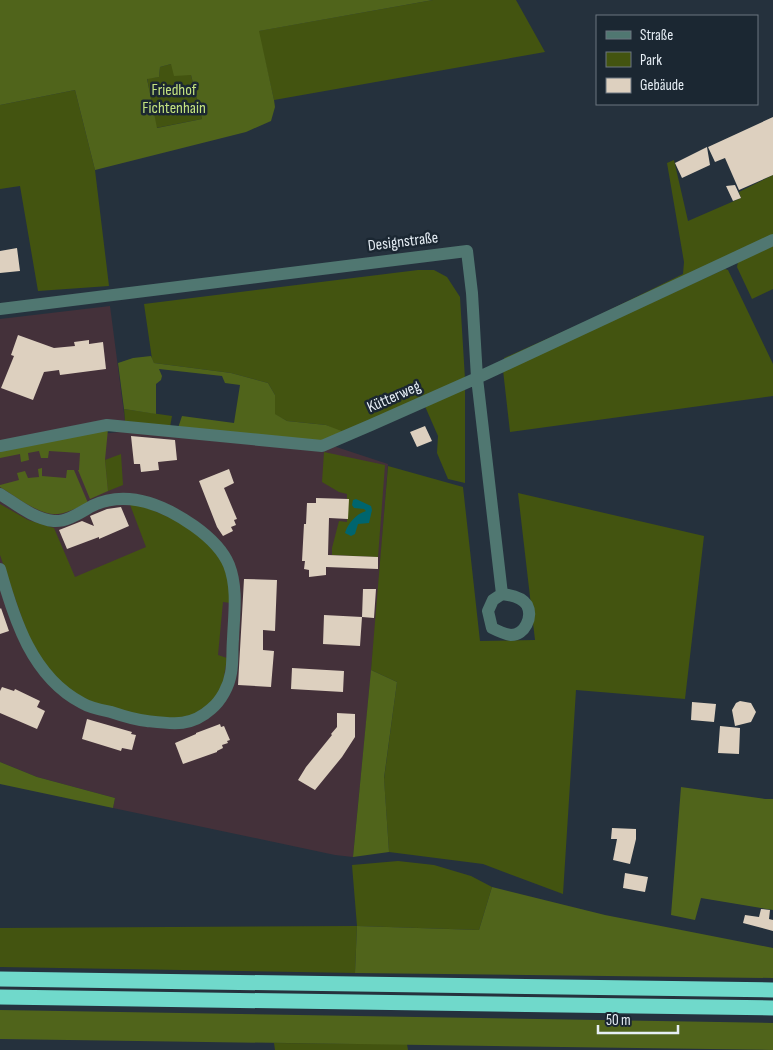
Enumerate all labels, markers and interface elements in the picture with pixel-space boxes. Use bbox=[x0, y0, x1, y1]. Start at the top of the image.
legend bbox=[596, 15, 758, 105]
text: Straße bbox=[640, 26, 673, 45]
text: Park bbox=[640, 51, 662, 70]
text: Gebäude bbox=[640, 76, 684, 95]
park label: Friedhof Fichtenhain bbox=[142, 81, 206, 118]
street label: Designstraße bbox=[367, 228, 439, 256]
street label: Kütterweg bbox=[364, 377, 424, 417]
scale bar bbox=[598, 1002, 678, 1034]
text: 50 m bbox=[606, 1011, 631, 1030]

